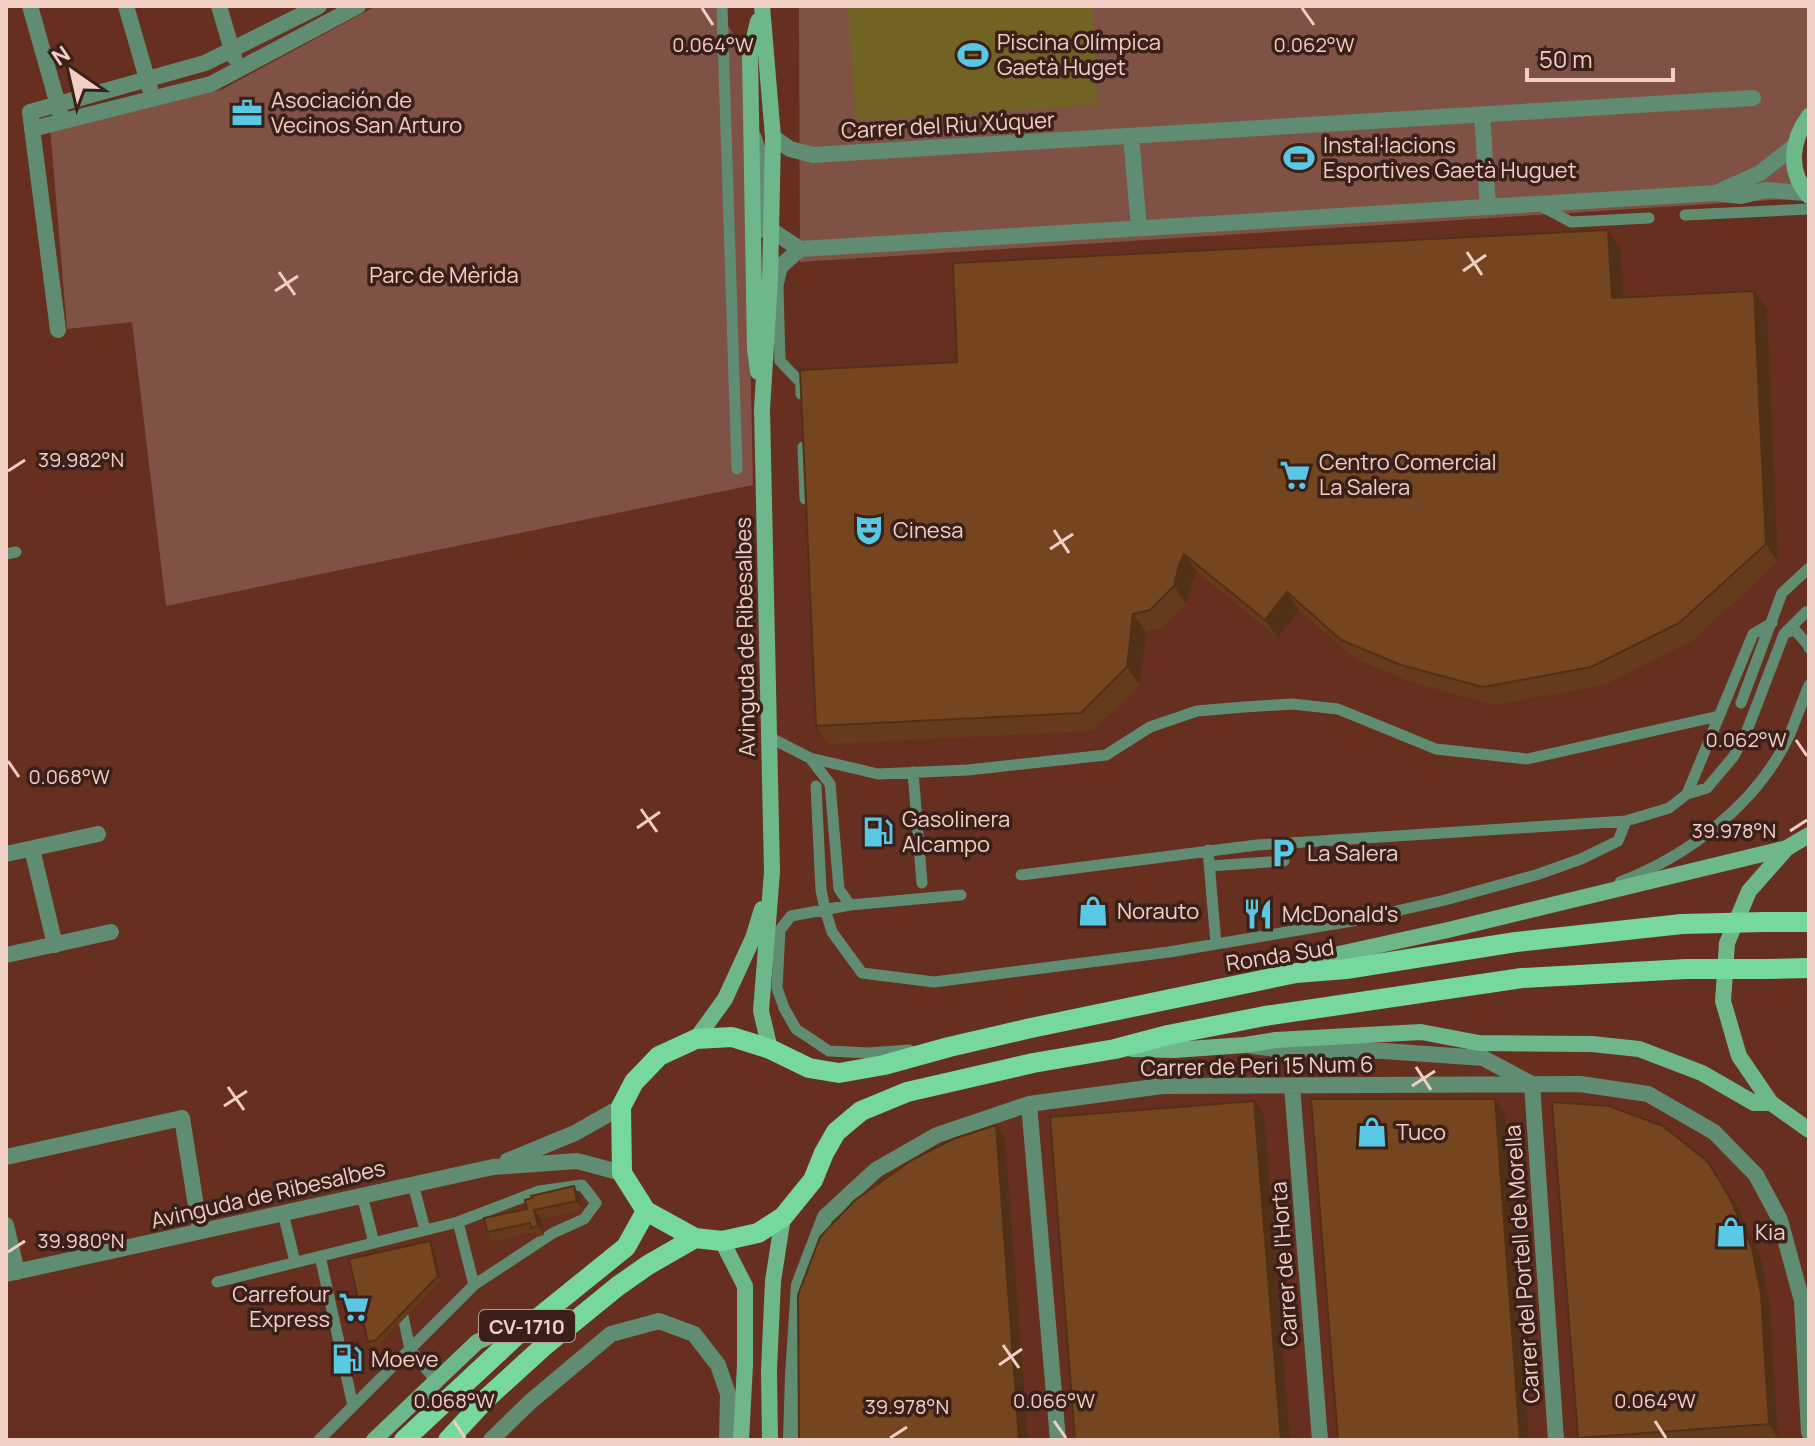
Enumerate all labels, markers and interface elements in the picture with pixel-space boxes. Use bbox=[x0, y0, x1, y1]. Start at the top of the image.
place label: Piscina Olímpica Gaetà Huget bbox=[997, 27, 1161, 82]
text: 0.064°W bbox=[672, 31, 754, 58]
text: 0.062°W bbox=[1274, 31, 1355, 58]
north arrow bbox=[32, 32, 112, 112]
scale bar bbox=[1527, 32, 1673, 82]
sports icon: Piscina Olímpica Gaetà Huget bbox=[956, 38, 990, 72]
text: N bbox=[46, 39, 76, 72]
text: 50 m bbox=[1539, 42, 1593, 75]
place label: Asociación de Vecinos San Arturo bbox=[271, 85, 462, 140]
office icon: Asociación de Vecinos San Arturo bbox=[230, 96, 264, 130]
street label: Carrer del Riu Xúquer bbox=[840, 104, 1056, 146]
place label: Instal·lacions Esportives Gaetà Huguet bbox=[1323, 130, 1577, 185]
sports icon: Instal·lacions Esportives Gaetà Huguet bbox=[1282, 141, 1316, 175]
park label: Parc de Mèrida bbox=[369, 260, 519, 290]
text: 39.982°N bbox=[38, 446, 124, 473]
place label: Centro Comercial La Salera bbox=[1319, 447, 1497, 502]
supermarket icon: Centro Comercial La Salera bbox=[1278, 458, 1312, 492]
theatre icon: Cinesa bbox=[852, 513, 886, 547]
place label: Cinesa bbox=[893, 515, 964, 545]
street label: Avinguda de Ribesalbes bbox=[728, 517, 762, 757]
text: 0.062°W bbox=[1706, 726, 1787, 753]
text: 0.068°W bbox=[28, 763, 110, 790]
place label: Gasolinera Alcampo bbox=[902, 804, 1010, 859]
fuel station icon: Gasolinera Alcampo bbox=[861, 815, 895, 849]
text: 39.978°N bbox=[1692, 817, 1776, 844]
parking icon: La Salera bbox=[1266, 836, 1300, 870]
place label: La Salera bbox=[1307, 838, 1398, 868]
shop icon: Norauto bbox=[1076, 894, 1110, 928]
place label: Norauto bbox=[1117, 896, 1199, 926]
restaurant icon: McDonald's bbox=[1241, 897, 1275, 931]
place label: McDonald's bbox=[1282, 899, 1398, 929]
street label: Ronda Sud bbox=[1224, 932, 1336, 978]
street label: Carrer de Peri 15 Num 6 bbox=[1140, 1049, 1374, 1083]
shop icon: Tuco bbox=[1355, 1115, 1389, 1149]
place label: Tuco bbox=[1396, 1117, 1446, 1147]
street label: Carrer del Portell de Morella bbox=[1497, 1124, 1547, 1404]
street label: Avinguda de Ribesalbes bbox=[148, 1152, 388, 1236]
street label: Carrer de l'Horta bbox=[1263, 1181, 1305, 1347]
shop icon: Kia bbox=[1714, 1215, 1748, 1249]
place label: Kia bbox=[1755, 1217, 1785, 1247]
text: 39.980°N bbox=[37, 1227, 125, 1254]
place label: Carrefour Express bbox=[232, 1279, 330, 1334]
supermarket icon: Carrefour Express bbox=[337, 1290, 371, 1324]
road number: CV-1710 bbox=[479, 1310, 575, 1342]
fuel station icon: Moeve bbox=[330, 1342, 364, 1376]
place label: Moeve bbox=[371, 1344, 439, 1374]
text: 0.068°W bbox=[413, 1387, 495, 1414]
text: 0.066°W bbox=[1013, 1387, 1095, 1414]
text: 0.064°W bbox=[1614, 1387, 1696, 1414]
text: 39.978°N bbox=[865, 1393, 949, 1420]

